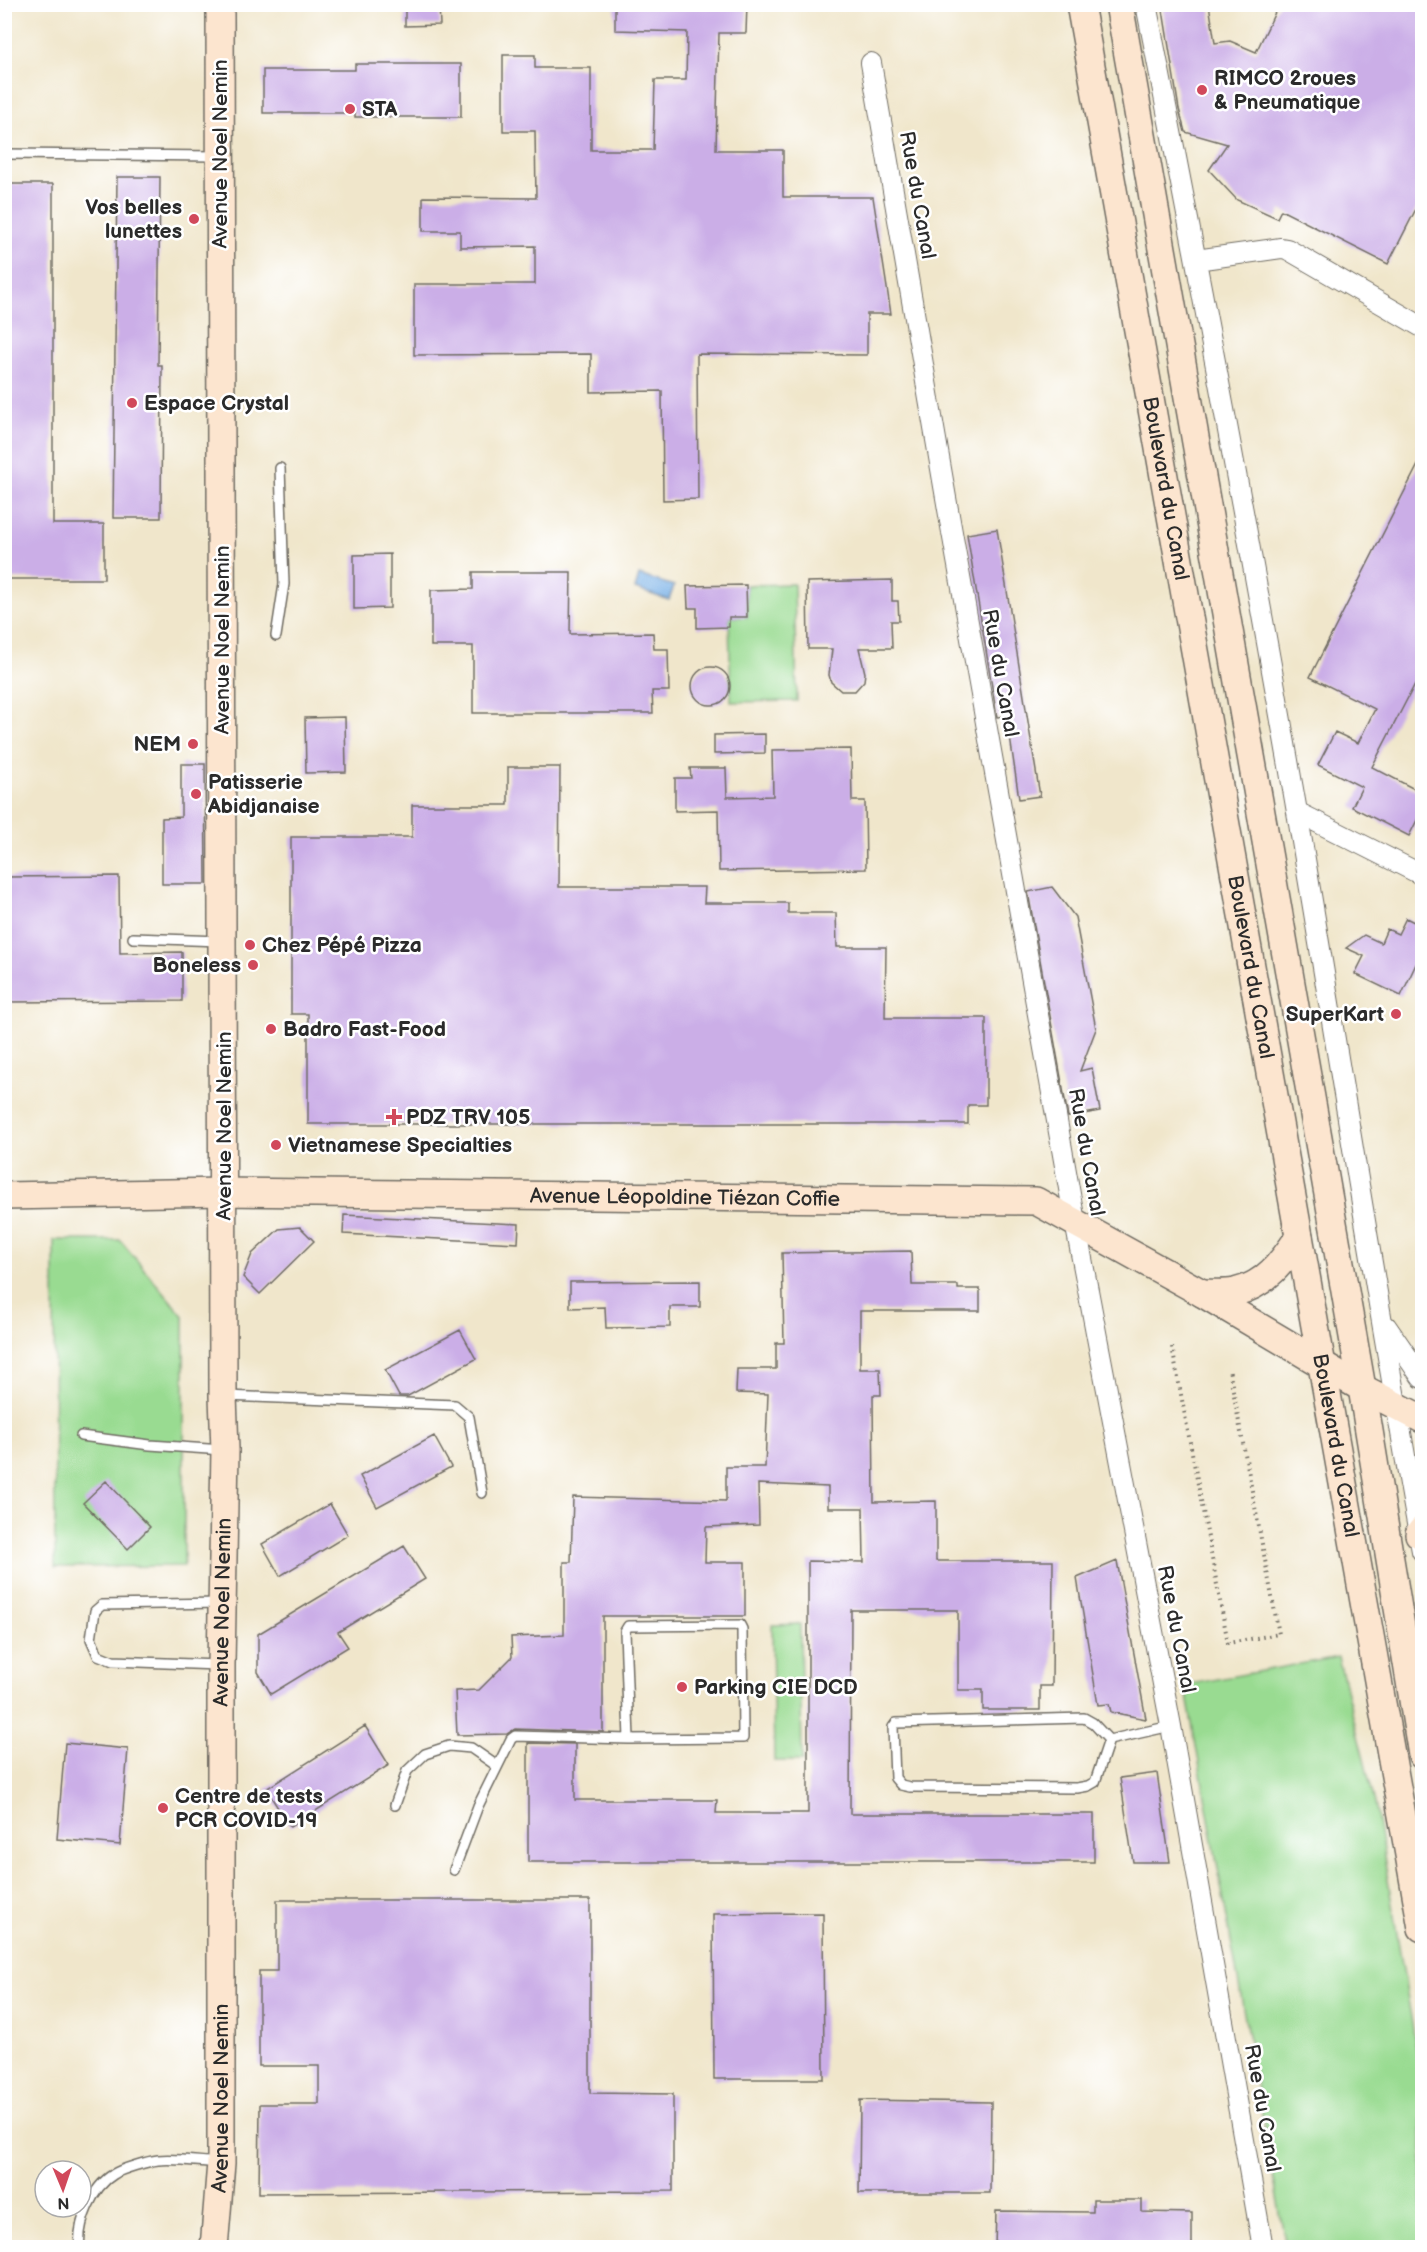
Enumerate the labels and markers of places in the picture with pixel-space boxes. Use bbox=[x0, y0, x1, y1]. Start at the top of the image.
place label: RIMCO 2roues & Pneumatique bbox=[1214, 66, 1360, 115]
marker: RIMCO 2roues & Pneumatique bbox=[1195, 83, 1209, 97]
place label: STA bbox=[362, 97, 398, 122]
marker: STA bbox=[343, 102, 357, 116]
place label: Vos belles lunettes bbox=[85, 195, 182, 244]
marker: Vos belles lunettes bbox=[187, 212, 201, 226]
place label: Espace Crystal bbox=[144, 391, 289, 416]
marker: Espace Crystal bbox=[125, 396, 139, 410]
place label: NEM bbox=[133, 732, 181, 757]
marker: NEM bbox=[186, 737, 200, 751]
place label: Patisserie Abidjanaise bbox=[207, 770, 320, 819]
marker: Patisserie Abidjanaise bbox=[189, 787, 203, 801]
place label: Chez Pépé Pizza bbox=[262, 933, 422, 958]
marker: Chez Pépé Pizza bbox=[243, 938, 257, 952]
place label: Boneless bbox=[152, 953, 241, 978]
marker: Boneless bbox=[246, 958, 260, 972]
place label: SuperKart bbox=[1286, 1002, 1384, 1027]
marker: SuperKart bbox=[1389, 1007, 1403, 1021]
place label: Badro Fast-Food bbox=[283, 1017, 446, 1042]
marker: Badro Fast-Food bbox=[264, 1022, 278, 1036]
place label: PDZ TRV 105 bbox=[406, 1105, 530, 1130]
marker: PDZ TRV 105 bbox=[387, 1110, 401, 1124]
place label: Vietnamese Specialties bbox=[288, 1133, 512, 1158]
marker: Vietnamese Specialties bbox=[269, 1138, 283, 1152]
place label: Parking CIE DCD bbox=[694, 1675, 858, 1700]
marker: Parking CIE DCD bbox=[675, 1680, 689, 1694]
place label: Centre de tests PCR COVID-19 bbox=[175, 1784, 323, 1833]
marker: Centre de tests PCR COVID-19 bbox=[156, 1801, 170, 1815]

